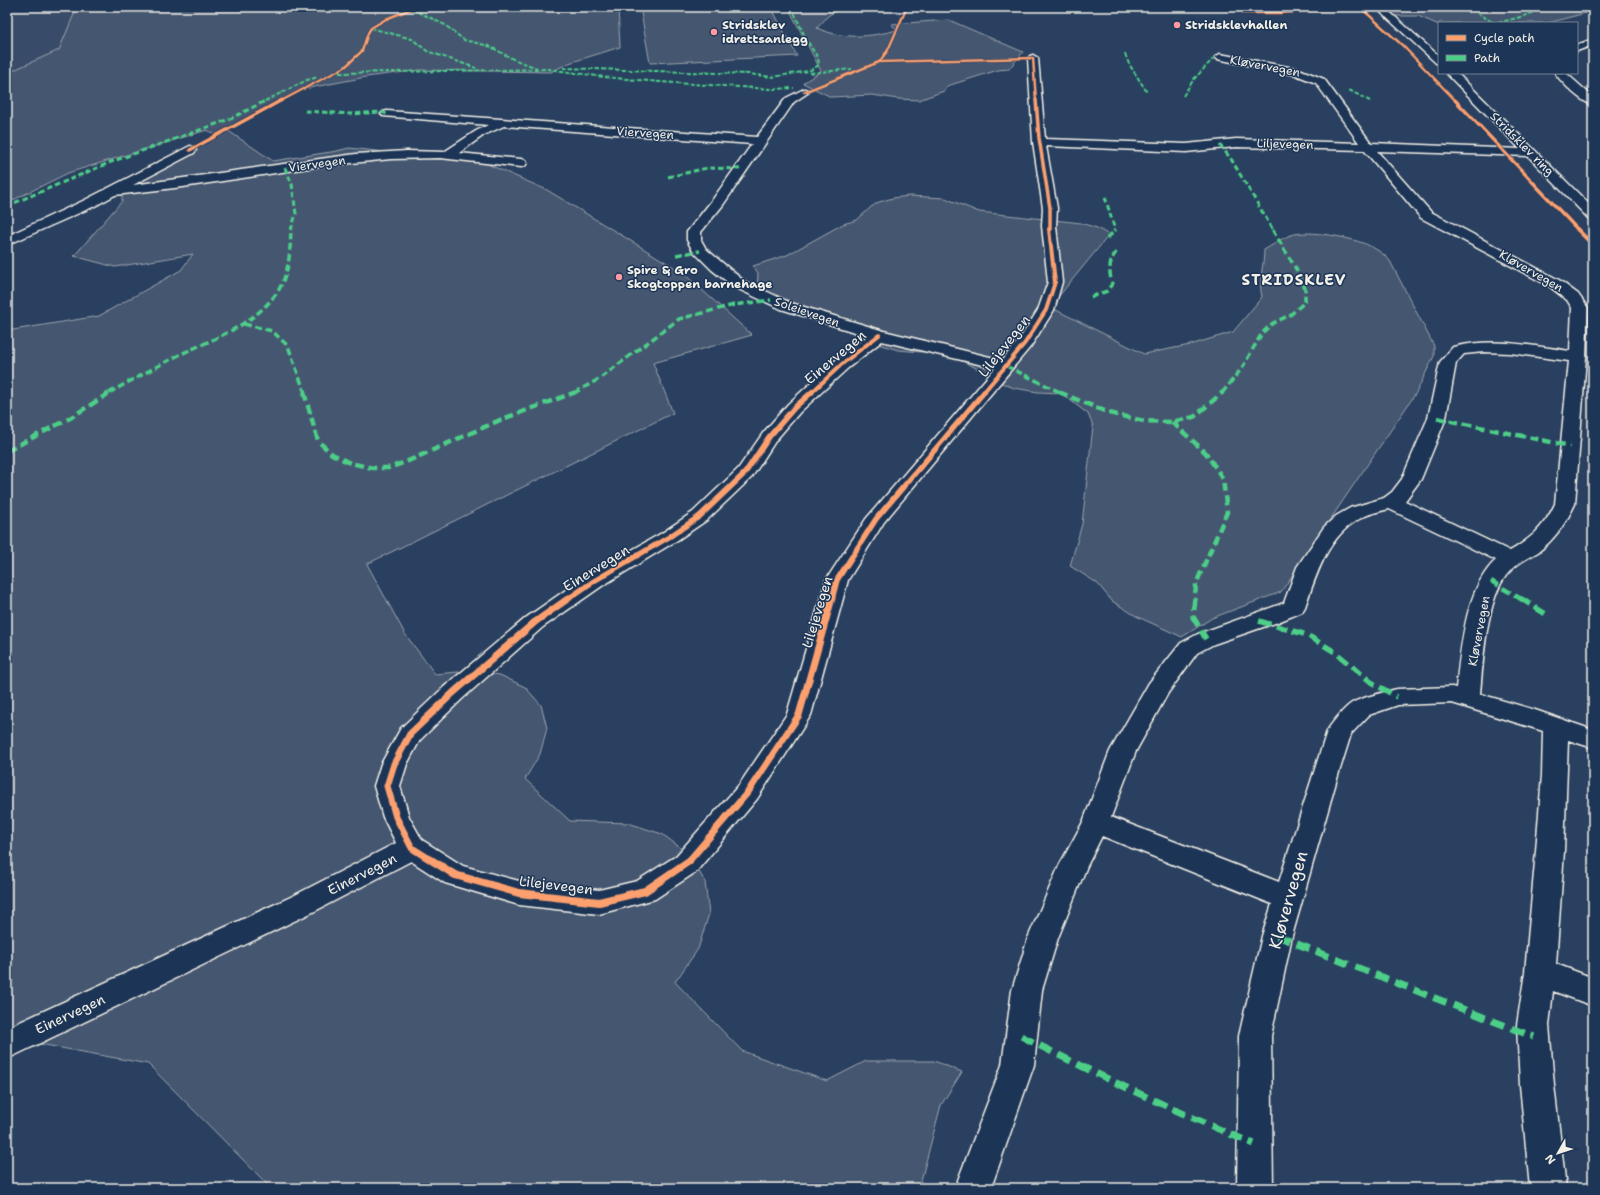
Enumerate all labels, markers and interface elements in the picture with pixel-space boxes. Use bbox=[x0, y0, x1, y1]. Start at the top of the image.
place label: Stridsklev idrettsanlegg bbox=[722, 17, 808, 47]
place label: Stridsklevhallen bbox=[1185, 17, 1287, 33]
marker: Stridsklevhallen bbox=[1172, 20, 1182, 30]
legend bbox=[1438, 22, 1578, 74]
marker: Stridsklev idrettsanlegg bbox=[709, 27, 719, 37]
text: Cycle path bbox=[1474, 30, 1535, 46]
text: Path bbox=[1474, 50, 1500, 66]
street label: Kløvervegen bbox=[1228, 51, 1302, 81]
street label: Stridsklev ring bbox=[1487, 109, 1557, 179]
street label: Viervegen bbox=[616, 123, 674, 143]
street label: Liljevegen bbox=[1256, 135, 1314, 153]
street label: Viervegen bbox=[287, 152, 347, 176]
street label: Kløvervegen bbox=[1496, 246, 1566, 296]
place label: Spire & Gro Skogtoppen barnehage bbox=[627, 262, 772, 292]
district label: STRIDSKLEV bbox=[1242, 270, 1346, 290]
marker: Spire & Gro Skogtoppen barnehage bbox=[614, 272, 624, 282]
street label: Soleievegen bbox=[772, 293, 842, 331]
street label: Lilejevegen bbox=[974, 311, 1034, 381]
street label: Einervegen bbox=[800, 326, 870, 388]
street label: Einervegen bbox=[559, 540, 633, 596]
street label: Lilejevegen bbox=[798, 573, 837, 650]
street label: Kløvervegen bbox=[1464, 594, 1494, 668]
street label: Kløvervegen bbox=[1264, 848, 1312, 952]
street label: Einervegen bbox=[324, 849, 400, 899]
street label: Lilejevegen bbox=[518, 872, 594, 899]
street label: Einervegen bbox=[32, 990, 108, 1038]
north arrow bbox=[1538, 1133, 1578, 1173]
text: N bbox=[1542, 1151, 1559, 1167]

